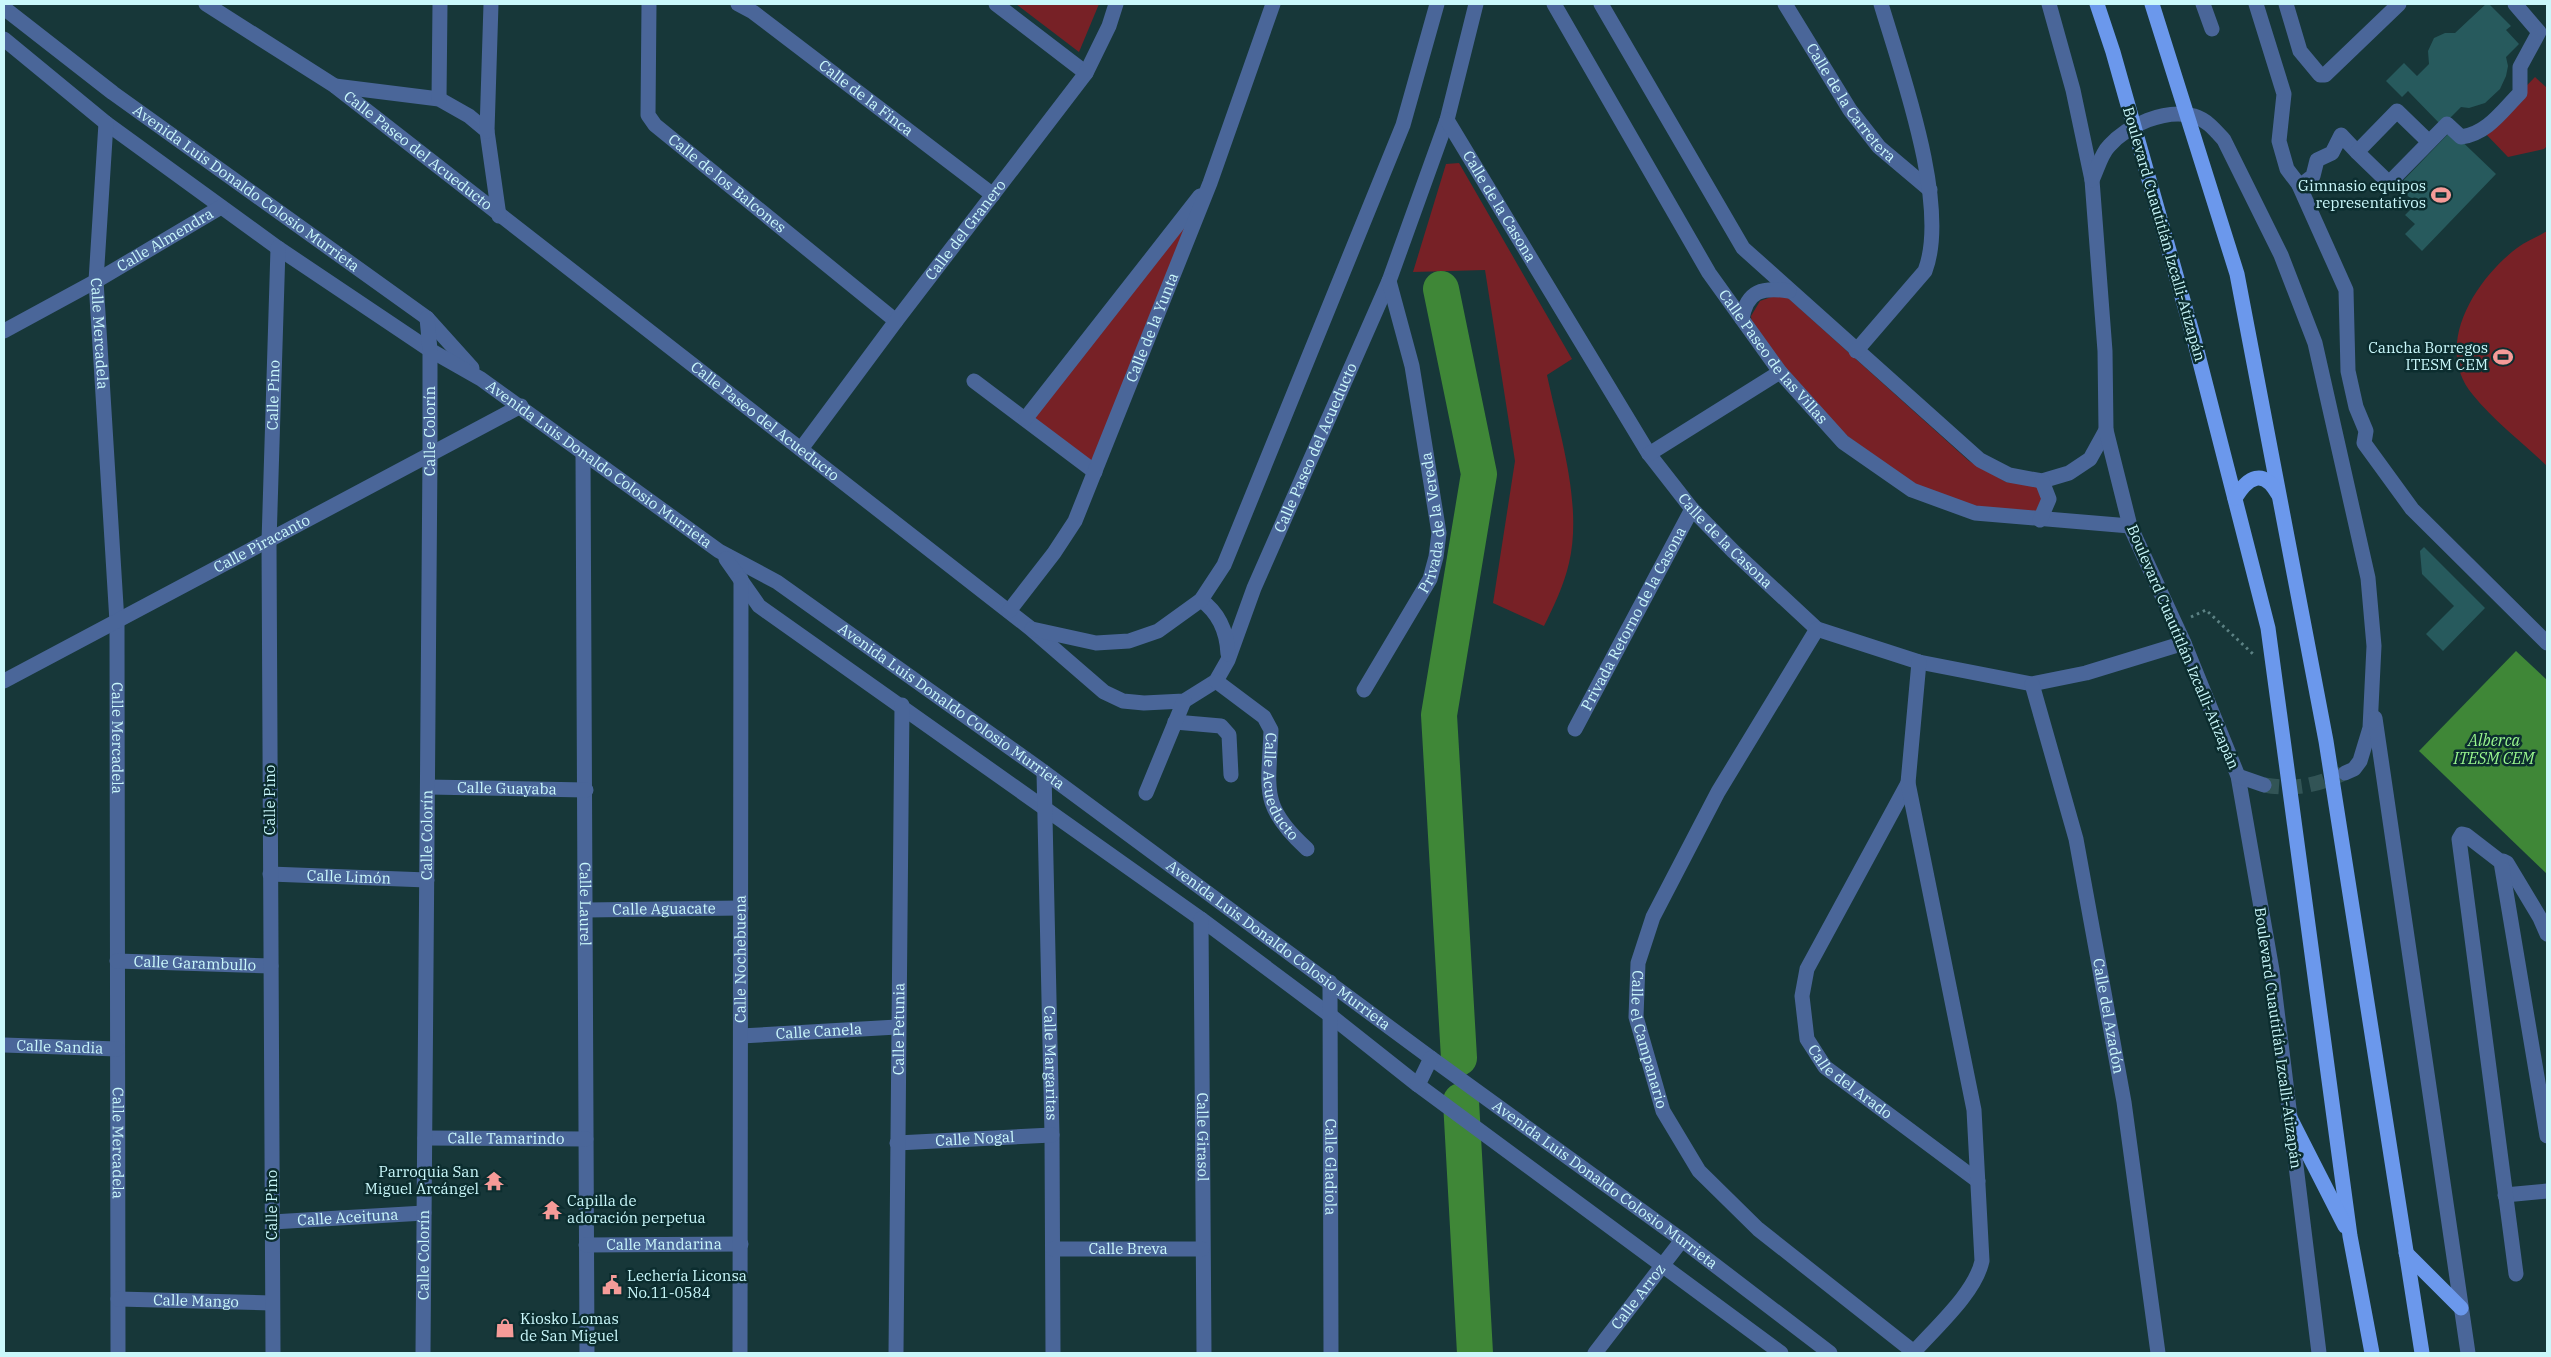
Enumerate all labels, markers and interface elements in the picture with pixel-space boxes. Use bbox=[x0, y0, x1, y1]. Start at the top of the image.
street label: Calle de la Carretera bbox=[1802, 39, 1900, 166]
street label: Calle de la Finca bbox=[815, 55, 917, 140]
street label: Calle Paseo del Acueducto bbox=[340, 86, 496, 214]
street label: Avenida Luis Donaldo Colosio Murrieta bbox=[129, 100, 363, 276]
street label: Boulevard Cuautitlán Izcalli-Atizapán bbox=[2119, 104, 2210, 364]
street label: Calle de los Balcones bbox=[664, 130, 790, 237]
street label: Calle de la Casona bbox=[1459, 147, 1541, 265]
street label: Calle del Granero bbox=[921, 176, 1010, 284]
place label: Gimnasio equipos representativos bbox=[2298, 176, 2426, 212]
sports icon: Gimnasio equipos representativos bbox=[2430, 184, 2452, 206]
street label: Calle Almendra bbox=[113, 204, 217, 276]
street label: Calle de la Yunta bbox=[1121, 270, 1182, 385]
street label: Calle Mercadela bbox=[87, 277, 113, 390]
street label: Calle Paseo de las Villas bbox=[1715, 285, 1832, 428]
place label: Cancha Borregos ITESM CEM bbox=[2368, 338, 2488, 374]
sports icon: Cancha Borregos ITESM CEM bbox=[2492, 346, 2514, 368]
street label: Calle Paseo del Acueducto bbox=[687, 357, 843, 485]
street label: Calle Pino bbox=[262, 360, 284, 431]
street label: Calle Paseo del Acueducto bbox=[1270, 360, 1361, 535]
street label: Avenida Luis Donaldo Colosio Murrieta bbox=[483, 376, 716, 552]
street label: Calle Colorín bbox=[420, 385, 439, 476]
street label: Privada de la Vereda bbox=[1414, 451, 1449, 596]
street label: Calle de la Casona bbox=[1674, 489, 1777, 592]
street label: Calle Piracanto bbox=[210, 510, 313, 577]
street label: Boulevard Cuautitlán Izcalli-Atizapán bbox=[2123, 522, 2244, 772]
street label: Privada Retorno de la Casona bbox=[1577, 523, 1690, 714]
street label: Avenida Luis Donaldo Colosio Murrieta bbox=[835, 619, 1069, 793]
street label: Calle Mercadela bbox=[108, 682, 127, 794]
water label: Alberca ITESM CEM bbox=[2453, 730, 2536, 768]
street label: Calle Acueducto bbox=[1260, 732, 1303, 844]
street label: Calle Pino bbox=[260, 765, 279, 835]
street label: Calle Guayaba bbox=[457, 778, 557, 798]
street label: Calle Colorín bbox=[417, 789, 436, 880]
street label: Avenida Luis Donaldo Colosio Murrieta bbox=[1163, 856, 1395, 1034]
street label: Calle Laurel bbox=[576, 862, 595, 946]
street label: Calle Limón bbox=[306, 865, 392, 888]
street label: Calle Nochebuena bbox=[730, 895, 750, 1023]
street label: Calle Aguacate bbox=[612, 898, 716, 919]
street label: Boulevard Cuautitlán Izcalli-Atizapán bbox=[2251, 906, 2306, 1170]
street label: Calle Garambullo bbox=[133, 952, 256, 975]
street label: Calle del Azadón bbox=[2089, 957, 2129, 1076]
street label: Calle el Campanario bbox=[1627, 970, 1672, 1111]
street label: Calle Petunia bbox=[889, 983, 908, 1075]
street label: Calle Margaritas bbox=[1040, 1005, 1062, 1121]
street label: Calle Canela bbox=[775, 1019, 863, 1043]
street label: Calle Sandia bbox=[16, 1035, 104, 1058]
street label: Calle del Arado bbox=[1804, 1041, 1896, 1123]
street label: Calle Mercadela bbox=[109, 1087, 128, 1199]
street label: Calle Girasol bbox=[1193, 1092, 1213, 1182]
street label: Avenida Luis Donaldo Colosio Murrieta bbox=[1489, 1096, 1722, 1273]
street label: Calle Gladiola bbox=[1321, 1118, 1341, 1216]
street label: Calle Nogal bbox=[935, 1127, 1015, 1150]
street label: Calle Tamarindo bbox=[448, 1128, 564, 1148]
place label: Parroquia San Miguel Arcángel bbox=[365, 1162, 479, 1198]
street label: Calle Pino bbox=[262, 1170, 281, 1240]
temple icon: Parroquia San Miguel Arcángel bbox=[483, 1170, 505, 1192]
place label: Capilla de adoración perpetua bbox=[567, 1191, 706, 1227]
temple icon: Capilla de adoración perpetua bbox=[541, 1199, 563, 1221]
street label: Calle Aceituna bbox=[297, 1205, 399, 1229]
street label: Calle Colorín bbox=[413, 1209, 433, 1300]
street label: Calle Mandarina bbox=[606, 1234, 722, 1254]
street label: Calle Breva bbox=[1088, 1239, 1168, 1258]
street label: Calle Arroz bbox=[1607, 1260, 1669, 1333]
place label: Lechería Liconsa No.11-0584 bbox=[627, 1266, 747, 1302]
public building icon: Lechería Liconsa No.11-0584 bbox=[601, 1274, 623, 1296]
street label: Calle Mango bbox=[153, 1290, 239, 1311]
place label: Kiosko Lomas de San Miguel bbox=[520, 1309, 619, 1345]
shop icon: Kiosko Lomas de San Miguel bbox=[494, 1317, 516, 1339]

